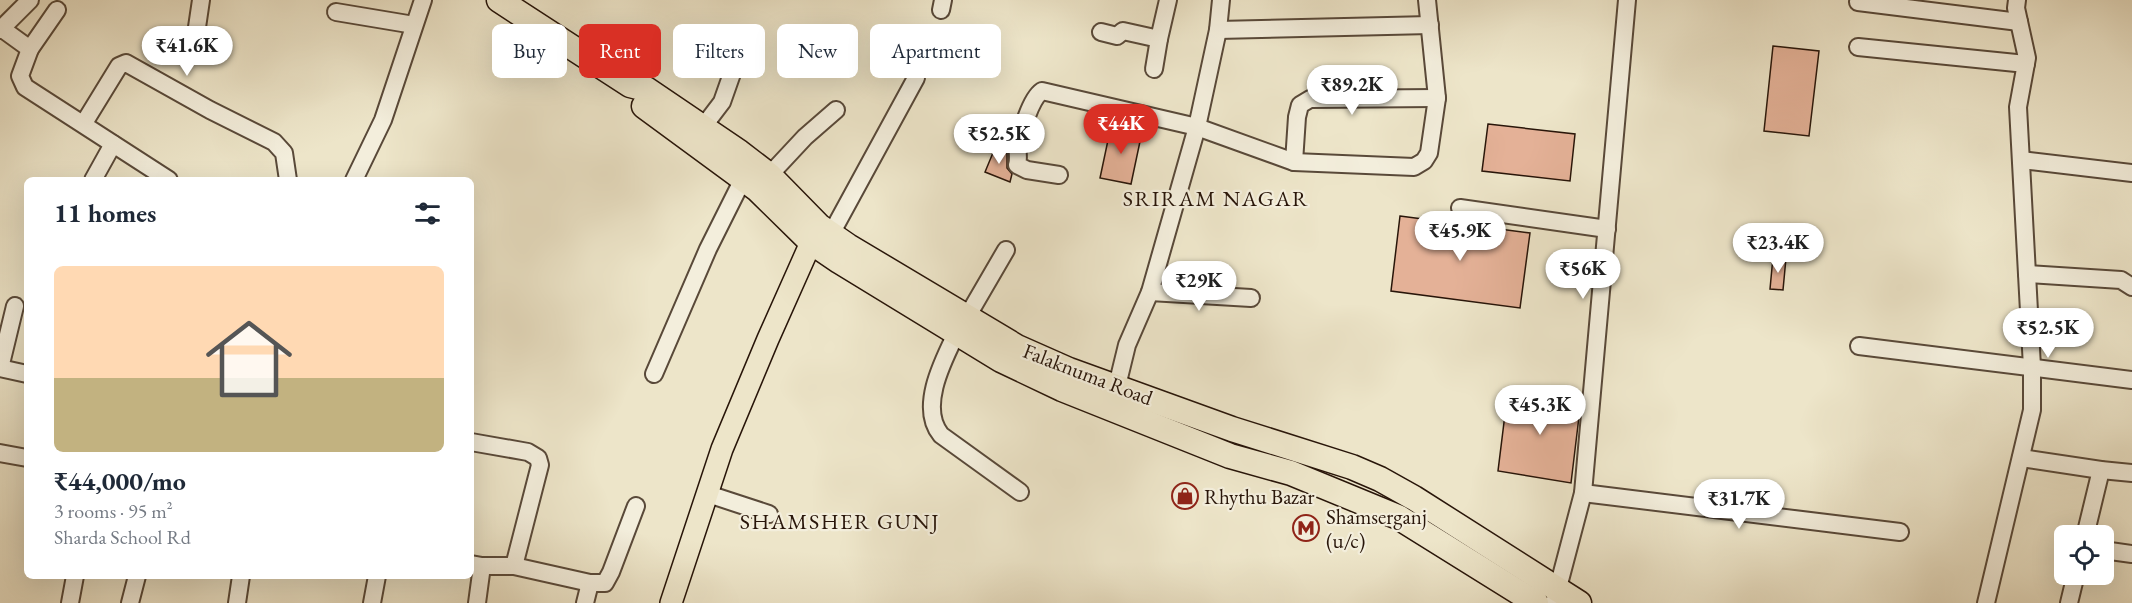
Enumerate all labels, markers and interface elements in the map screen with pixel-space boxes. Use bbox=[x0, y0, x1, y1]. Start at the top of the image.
chip: Buy bbox=[492, 24, 567, 78]
chip: Rent bbox=[579, 24, 661, 78]
chip: Filters bbox=[673, 24, 765, 78]
chip: New bbox=[777, 24, 858, 78]
chip: Apartment bbox=[870, 24, 1001, 78]
pin: ₹41.6K bbox=[138, 26, 236, 77]
text: ₹41.6K bbox=[156, 32, 218, 58]
pin: ₹89.2K bbox=[1303, 65, 1401, 116]
text: ₹89.2K bbox=[1321, 71, 1383, 97]
pin: ₹44K bbox=[1085, 104, 1157, 155]
text: ₹44K bbox=[1098, 110, 1144, 136]
pin: ₹52.5K bbox=[950, 114, 1048, 165]
text: ₹52.5K bbox=[968, 120, 1030, 146]
district label: SRIRAM NAGAR bbox=[1123, 184, 1309, 213]
text: 11 homes bbox=[54, 196, 156, 230]
icon: filters bbox=[411, 197, 444, 230]
pin: ₹45.9K bbox=[1411, 211, 1509, 262]
text: ₹45.9K bbox=[1429, 217, 1491, 243]
pin: ₹23.4K bbox=[1729, 223, 1827, 274]
text: ₹23.4K bbox=[1747, 229, 1809, 255]
pin: ₹56K bbox=[1547, 249, 1619, 300]
text: ₹56K bbox=[1560, 255, 1606, 281]
pin: ₹29K bbox=[1163, 261, 1235, 312]
text: ₹29K bbox=[1176, 267, 1222, 293]
icon: home bbox=[195, 305, 303, 413]
pin: ₹52.5K bbox=[1999, 308, 2097, 359]
text: ₹52.5K bbox=[2017, 314, 2079, 340]
street label: Falaknuma Road bbox=[1019, 337, 1157, 411]
pin: ₹45.3K bbox=[1491, 385, 1589, 436]
text: ₹45.3K bbox=[1509, 391, 1571, 417]
text: ₹44,000/mo bbox=[54, 464, 186, 498]
pin: ₹31.7K bbox=[1690, 479, 1788, 530]
shop icon: Rhythu Bazar bbox=[1170, 481, 1200, 511]
place label: Rhythu Bazar bbox=[1204, 483, 1314, 510]
text: ₹31.7K bbox=[1708, 485, 1770, 511]
text: 3 rooms · 95 m² bbox=[54, 498, 173, 524]
place label: Shamserganj (u/c) bbox=[1326, 503, 1427, 554]
district label: SHAMSHER GUNJ bbox=[740, 507, 940, 536]
metro station icon: Shamserganj (u/c) bbox=[1291, 513, 1321, 543]
text: Sharda School Rd bbox=[54, 524, 191, 550]
map controls bbox=[2054, 525, 2114, 585]
button: locate bbox=[2054, 525, 2114, 585]

